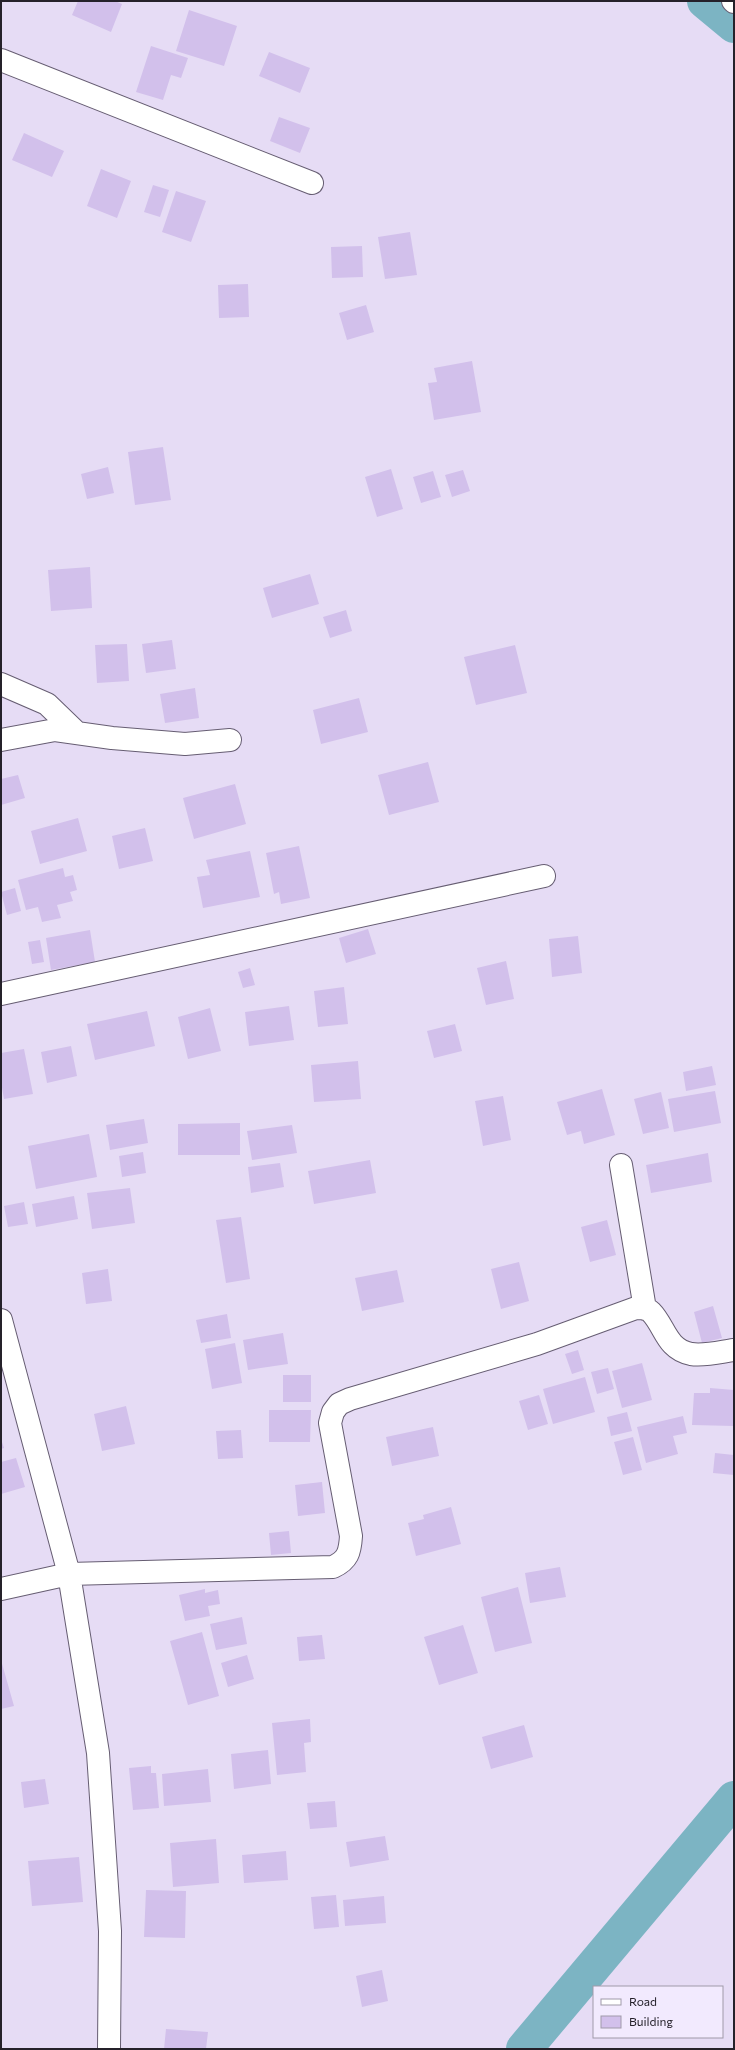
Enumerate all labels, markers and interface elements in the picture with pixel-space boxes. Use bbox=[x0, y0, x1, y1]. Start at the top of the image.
legend bbox=[593, 1986, 723, 2038]
text: Road bbox=[629, 1994, 657, 2008]
text: Building bbox=[629, 2014, 673, 2028]

